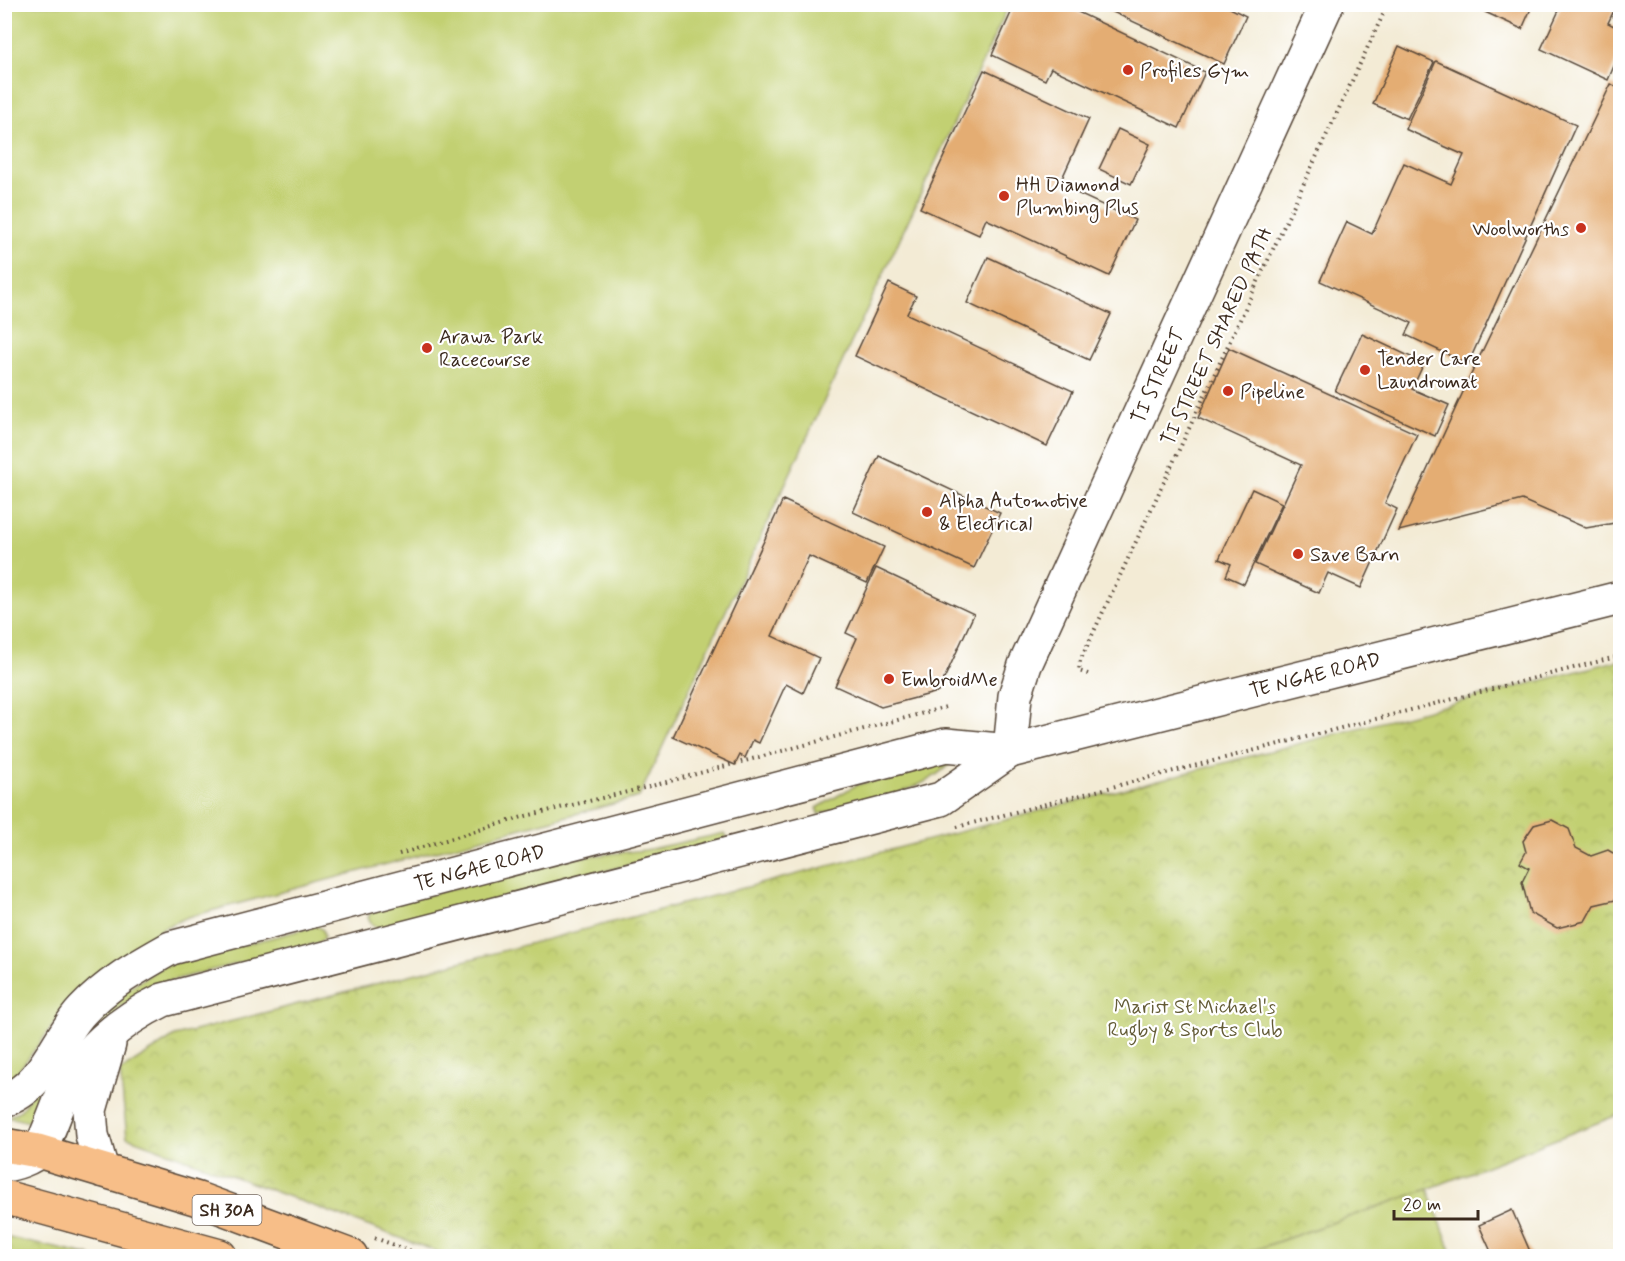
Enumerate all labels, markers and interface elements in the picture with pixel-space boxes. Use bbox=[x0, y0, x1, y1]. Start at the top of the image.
place label: Profiles Gym bbox=[1140, 58, 1249, 85]
marker: Profiles Gym bbox=[1121, 63, 1135, 77]
place label: HH Diamond Plumbing Plus bbox=[1016, 172, 1139, 223]
marker: HH Diamond Plumbing Plus bbox=[997, 189, 1011, 203]
place label: Woolworths bbox=[1472, 216, 1569, 243]
marker: Woolworths bbox=[1574, 221, 1588, 235]
street label: TI STREET SHARED PATH bbox=[1155, 223, 1277, 449]
street label: TI STREET bbox=[1125, 323, 1191, 427]
place label: Arawa Park Racecourse bbox=[439, 324, 543, 374]
marker: Arawa Park Racecourse bbox=[420, 341, 434, 355]
place label: Tender Care Laundromat bbox=[1377, 346, 1481, 396]
marker: Tender Care Laundromat bbox=[1358, 363, 1372, 377]
place label: Pipeline bbox=[1240, 379, 1305, 406]
marker: Pipeline bbox=[1221, 384, 1235, 398]
place label: Alpha Automotive & Electrical bbox=[939, 488, 1088, 538]
marker: Alpha Automotive & Electrical bbox=[920, 505, 934, 519]
place label: Save Barn bbox=[1310, 542, 1400, 569]
marker: Save Barn bbox=[1291, 547, 1305, 561]
street label: TE NGAE ROAD bbox=[1247, 647, 1384, 705]
place label: EmbroidMe bbox=[901, 667, 998, 694]
marker: EmbroidMe bbox=[882, 672, 896, 686]
street label: TE NGAE ROAD bbox=[411, 839, 548, 899]
park label: Marist St Michael's Rugby & Sports Club bbox=[1107, 994, 1283, 1046]
scale bar bbox=[1394, 1183, 1478, 1221]
text: 20 m bbox=[1403, 1193, 1441, 1217]
road number: SH 30A bbox=[192, 1195, 262, 1225]

